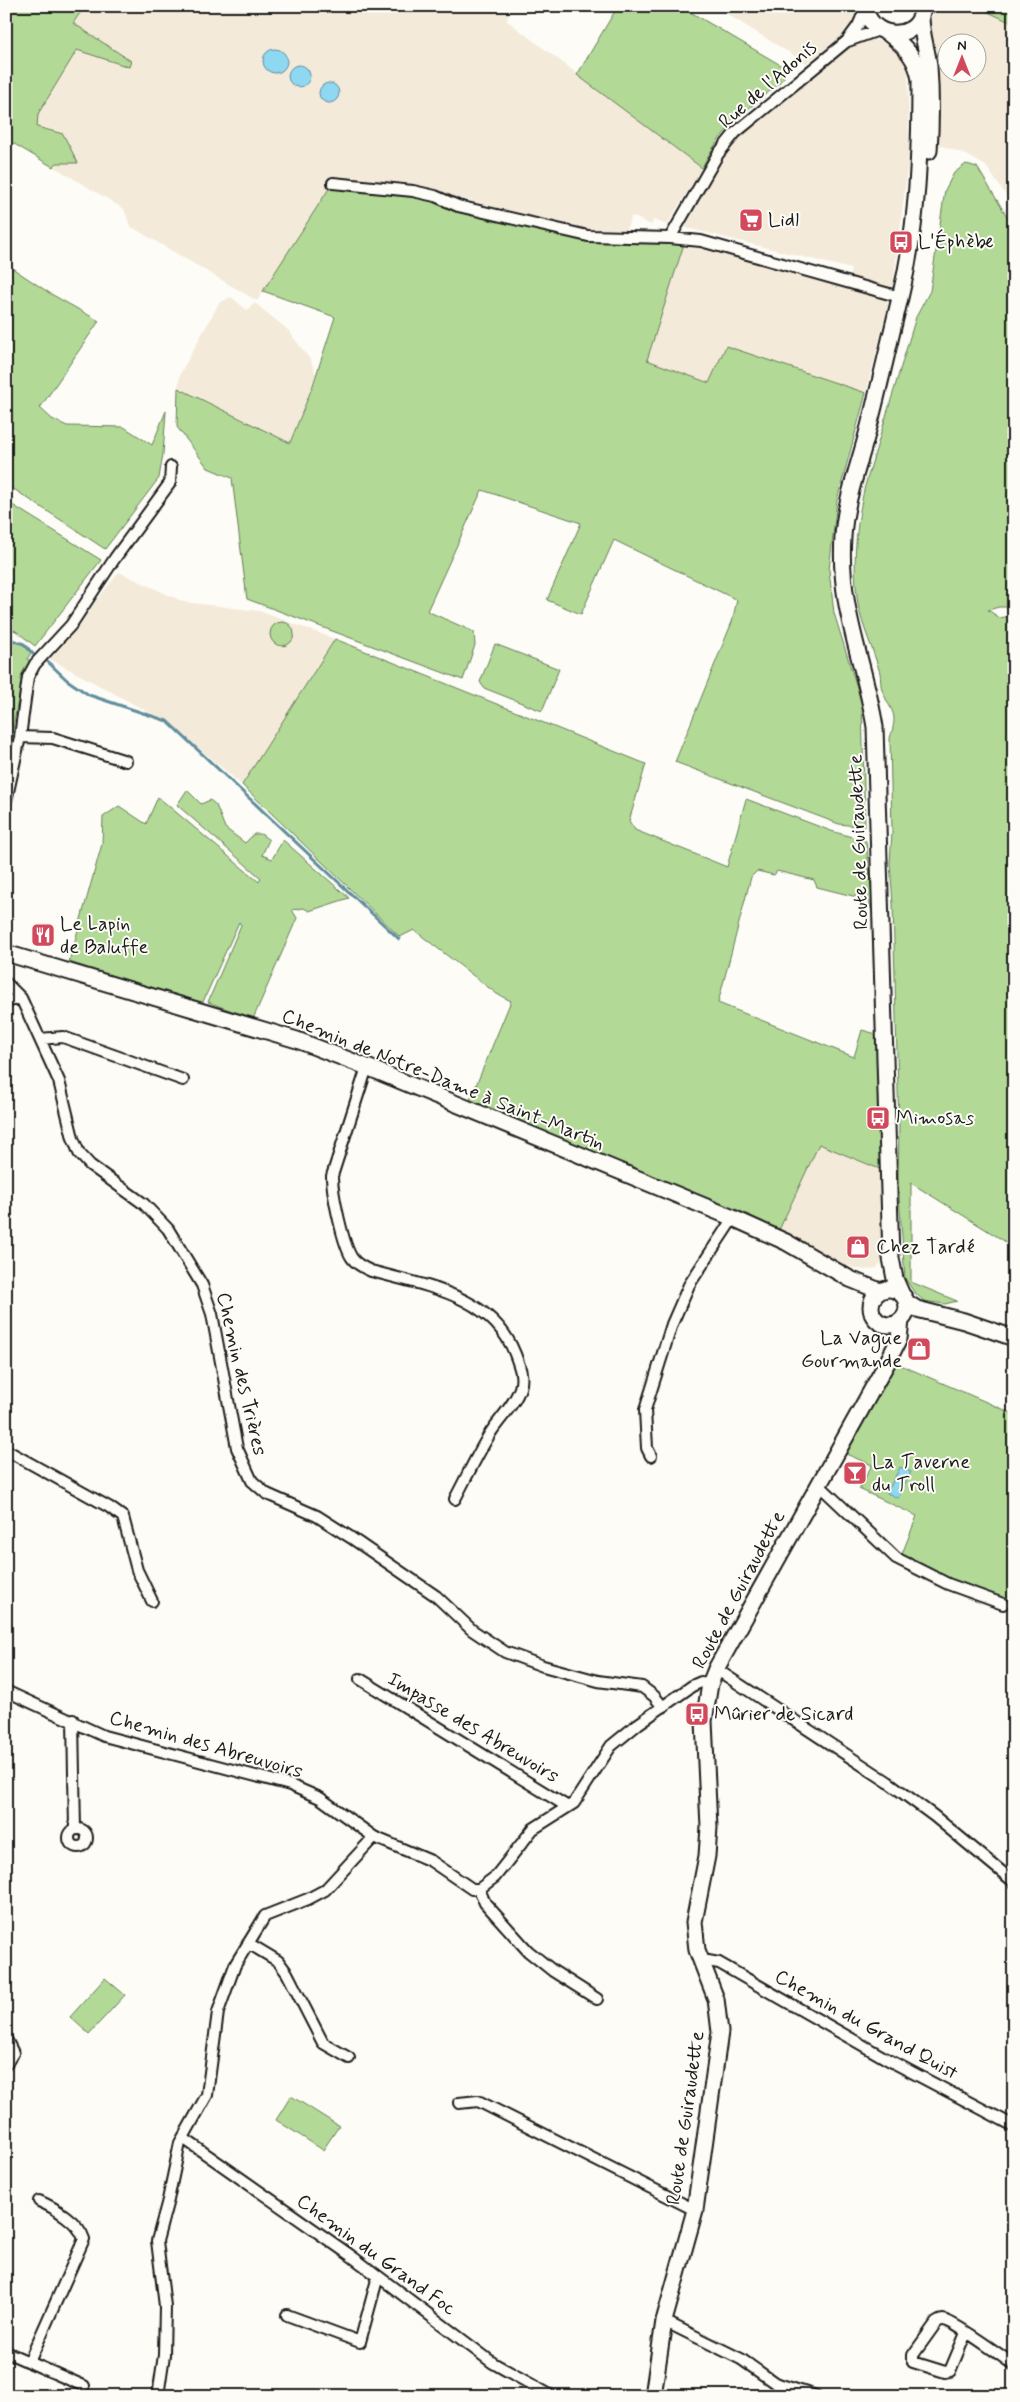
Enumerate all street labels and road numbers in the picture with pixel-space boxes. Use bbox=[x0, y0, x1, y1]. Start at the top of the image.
street label: Rue de l'Adonis bbox=[713, 35, 823, 135]
street label: Route de Guiraudette bbox=[842, 754, 876, 930]
street label: Chemin de Notre-Dame à Saint-Martin bbox=[278, 1003, 608, 1157]
street label: Chemin des Trières bbox=[209, 1290, 273, 1458]
street label: Route de Guiraudette bbox=[686, 1506, 792, 1674]
street label: Impasse des Abreuvoirs bbox=[382, 1666, 564, 1790]
street label: Chemin des Abreuvoirs bbox=[106, 1704, 306, 1786]
street label: Chemin du Grand Quist bbox=[770, 1963, 963, 2087]
street label: Route de Guiraudette bbox=[660, 2029, 712, 2207]
street label: Chemin du Grand Foc bbox=[291, 2188, 461, 2322]

